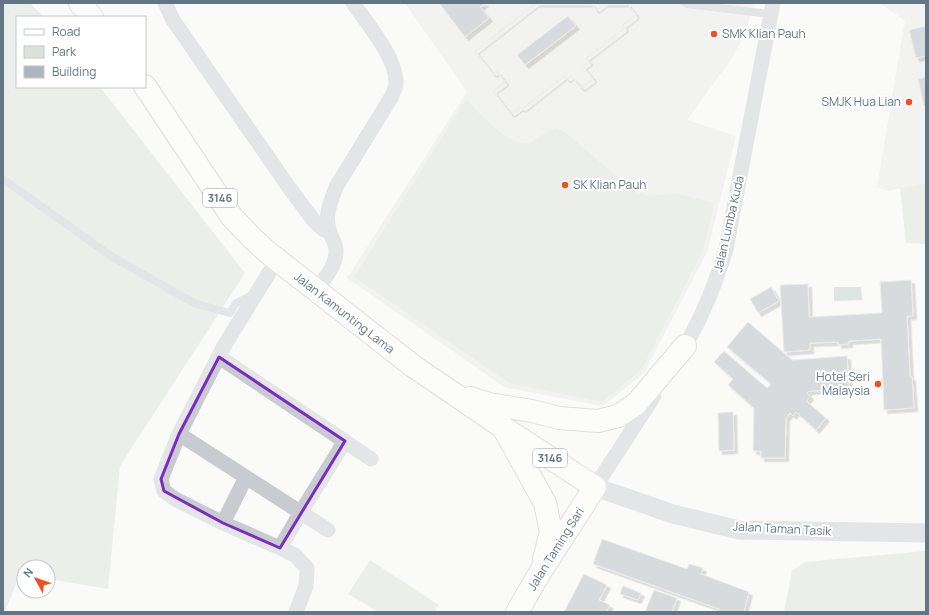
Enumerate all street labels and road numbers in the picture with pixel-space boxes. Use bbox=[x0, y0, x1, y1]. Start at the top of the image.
street label: Jalan Lumba Kuda bbox=[709, 174, 748, 274]
road number: 3146 bbox=[203, 189, 237, 207]
street label: Jalan Kamunting Lama bbox=[290, 268, 398, 357]
road number: 3146 bbox=[533, 449, 567, 467]
street label: Jalan Taming Sari bbox=[523, 504, 588, 594]
street label: Jalan Taman Tasik bbox=[732, 517, 833, 540]

